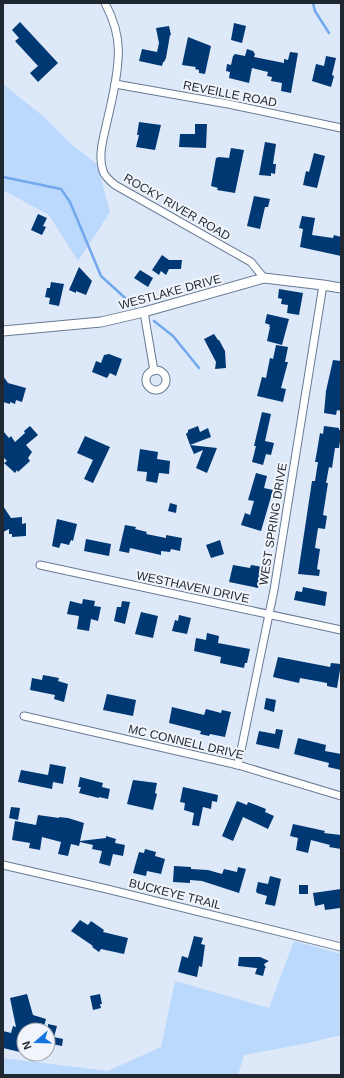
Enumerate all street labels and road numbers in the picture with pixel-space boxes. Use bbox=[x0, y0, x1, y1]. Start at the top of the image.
street label: REVEILLE ROAD bbox=[182, 78, 278, 110]
street label: ROCKY RIVER ROAD bbox=[121, 171, 233, 243]
street label: WESTLAKE DRIVE bbox=[117, 272, 223, 312]
street label: WEST SPRING DRIVE bbox=[256, 462, 290, 586]
street label: WESTHAVEN DRIVE bbox=[135, 568, 251, 606]
street label: MC CONNELL DRIVE bbox=[127, 722, 245, 762]
street label: BUCKEYE TRAIL bbox=[127, 876, 223, 912]

